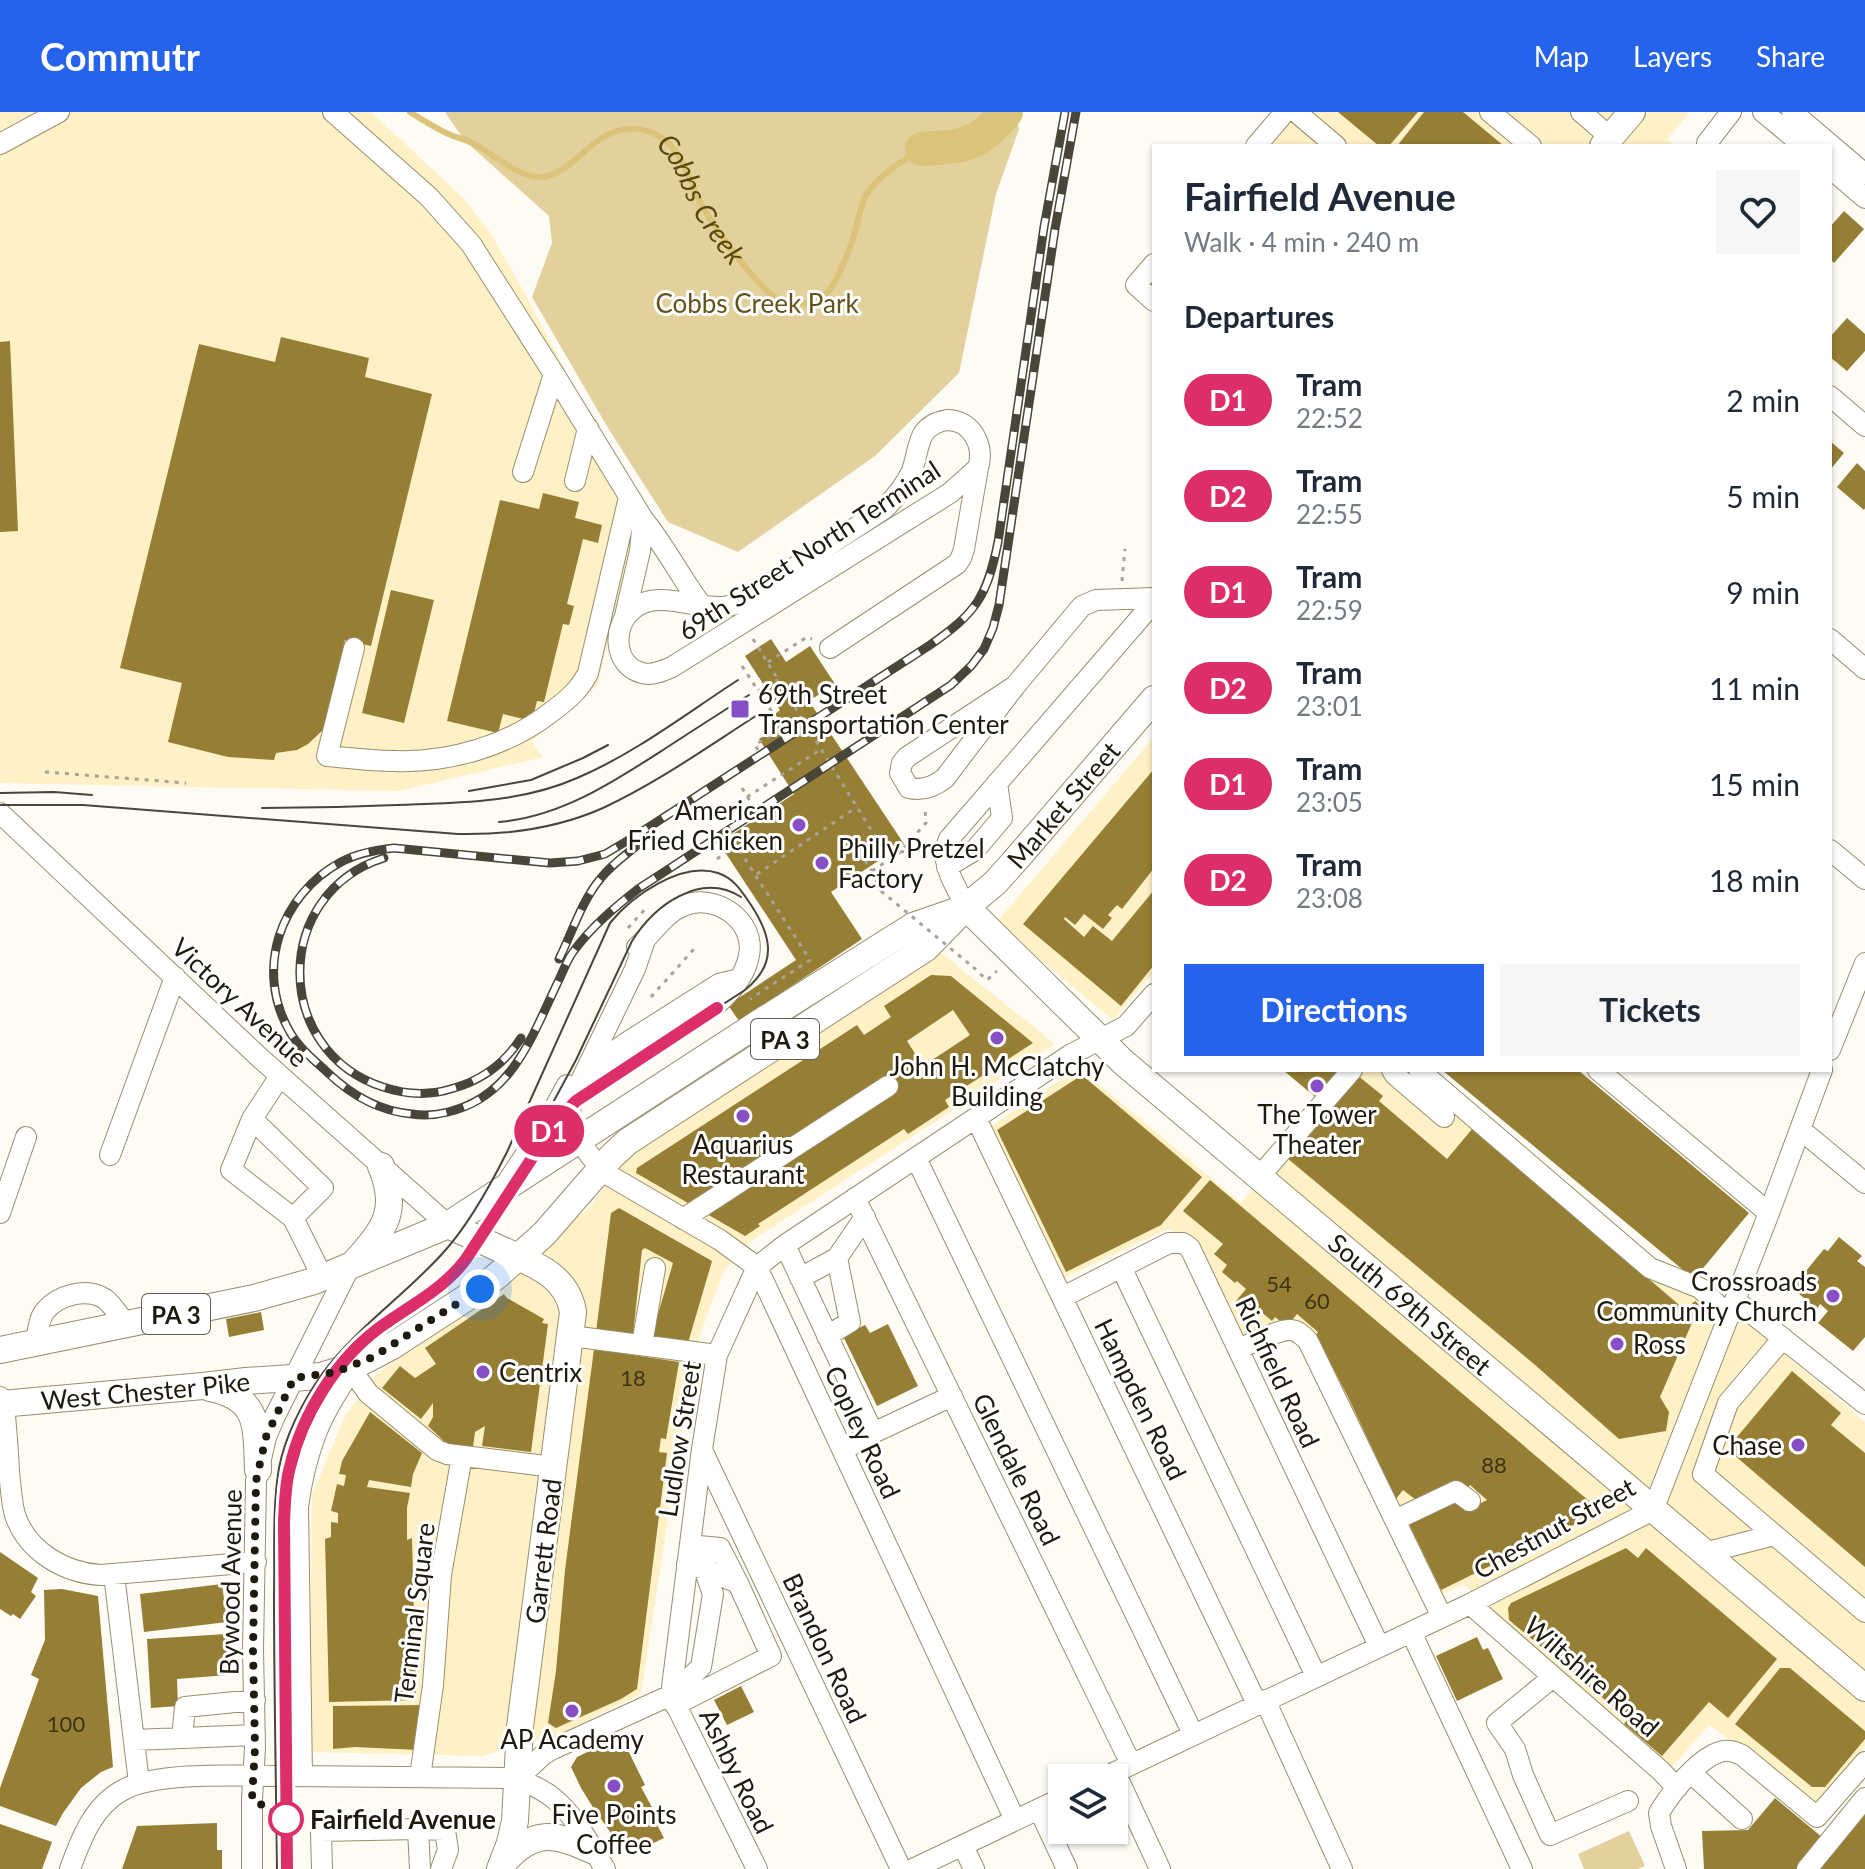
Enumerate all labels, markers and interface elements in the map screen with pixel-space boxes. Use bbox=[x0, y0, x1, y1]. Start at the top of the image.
text: Commutr bbox=[40, 33, 200, 79]
text: Map bbox=[1534, 39, 1589, 73]
text: Layers bbox=[1633, 39, 1712, 73]
text: Share bbox=[1756, 39, 1825, 73]
water label: Cobbs Creek bbox=[651, 126, 754, 271]
button: heart bbox=[1716, 170, 1800, 254]
text: Fairfield Avenue bbox=[1184, 173, 1456, 219]
text: Walk · 4 min · 240 m bbox=[1184, 226, 1419, 258]
park label: Cobbs Creek Park bbox=[655, 287, 859, 319]
text: Departures bbox=[1184, 298, 1334, 334]
text: Tram bbox=[1296, 366, 1362, 402]
text: 2 min bbox=[1726, 382, 1800, 418]
text: D1 bbox=[1209, 383, 1247, 417]
text: 22:52 bbox=[1296, 402, 1363, 434]
street label: 69th Street North Terminal bbox=[672, 453, 946, 647]
text: Tram bbox=[1296, 462, 1362, 498]
text: 5 min bbox=[1726, 478, 1800, 514]
text: D2 bbox=[1209, 479, 1247, 513]
text: 22:55 bbox=[1296, 498, 1363, 530]
text: Tram bbox=[1296, 558, 1362, 594]
text: 9 min bbox=[1726, 574, 1800, 610]
text: D1 bbox=[1209, 575, 1247, 609]
text: 22:59 bbox=[1296, 594, 1363, 626]
text: Tram bbox=[1296, 654, 1362, 690]
text: 11 min bbox=[1709, 670, 1800, 706]
text: D2 bbox=[1209, 671, 1247, 705]
place label: 69th Street Transportation Center bbox=[758, 678, 1009, 740]
text: 23:01 bbox=[1296, 690, 1363, 722]
marker: 69th Street Transportation Center bbox=[729, 698, 751, 720]
street label: Market Street bbox=[1000, 734, 1127, 875]
text: Tram bbox=[1296, 750, 1362, 786]
text: 15 min bbox=[1709, 766, 1800, 802]
text: D1 bbox=[1209, 767, 1247, 801]
text: 23:05 bbox=[1296, 786, 1363, 818]
place label: American Fried Chicken bbox=[628, 794, 783, 856]
marker: American Fried Chicken bbox=[790, 816, 808, 834]
place label: Philly Pretzel Factory bbox=[838, 832, 985, 894]
text: Tram bbox=[1296, 846, 1362, 882]
marker: Philly Pretzel Factory bbox=[813, 854, 831, 872]
text: 18 min bbox=[1709, 862, 1800, 898]
text: D2 bbox=[1209, 863, 1247, 897]
text: 23:08 bbox=[1296, 882, 1363, 914]
street label: Victory Avenue bbox=[165, 931, 315, 1073]
button: Directions bbox=[1184, 964, 1484, 1056]
button: Tickets bbox=[1500, 964, 1800, 1056]
road number: PA 3 bbox=[751, 1019, 819, 1059]
marker: John H. McClatchy Building bbox=[988, 1029, 1006, 1047]
place label: John H. McClatchy Building bbox=[890, 1050, 1105, 1112]
marker: The Tower Theater bbox=[1308, 1077, 1326, 1095]
place label: The Tower Theater bbox=[1257, 1098, 1377, 1160]
line badge: D1 bbox=[513, 1105, 585, 1157]
marker: Aquarius Restaurant bbox=[734, 1107, 752, 1125]
text: D1 bbox=[530, 1114, 568, 1148]
place label: Aquarius Restaurant bbox=[682, 1128, 805, 1190]
street label: South 69th Street bbox=[1322, 1226, 1498, 1382]
place label: Crossroads Community Church bbox=[1596, 1265, 1817, 1327]
your location bbox=[460, 1269, 500, 1309]
house number: 54 bbox=[1266, 1270, 1292, 1297]
house number: 60 bbox=[1304, 1287, 1330, 1314]
marker: Crossroads Community Church bbox=[1824, 1287, 1842, 1305]
street label: Richfield Road bbox=[1229, 1292, 1327, 1452]
road number: PA 3 bbox=[142, 1294, 210, 1334]
street label: Hampden Road bbox=[1088, 1313, 1194, 1485]
place label: Ross bbox=[1633, 1328, 1686, 1360]
marker: Ross bbox=[1608, 1335, 1626, 1353]
place label: Centrix bbox=[499, 1356, 582, 1388]
street label: Ludlow Street bbox=[651, 1358, 707, 1519]
street label: Copley Road bbox=[818, 1360, 908, 1504]
marker: Centrix bbox=[474, 1363, 492, 1381]
house number: 18 bbox=[620, 1364, 646, 1391]
street label: West Chester Pike bbox=[39, 1365, 252, 1416]
street label: Glendale Road bbox=[966, 1388, 1068, 1550]
place label: Chase bbox=[1712, 1429, 1782, 1461]
marker: Chase bbox=[1789, 1436, 1807, 1454]
house number: 88 bbox=[1481, 1451, 1507, 1478]
street label: Chestnut Street bbox=[1468, 1470, 1641, 1586]
street label: Garrett Road bbox=[518, 1477, 568, 1625]
street label: Bywood Avenue bbox=[212, 1489, 248, 1675]
street label: Terminal Square bbox=[387, 1521, 441, 1705]
street label: Brandon Road bbox=[776, 1568, 874, 1728]
street label: Wiltshire Road bbox=[1518, 1609, 1666, 1743]
marker: AP Academy bbox=[563, 1702, 581, 1720]
street label: Ashby Road bbox=[693, 1703, 781, 1839]
house number: 100 bbox=[47, 1710, 85, 1737]
place label: AP Academy bbox=[500, 1723, 644, 1755]
map controls bbox=[1048, 1764, 1128, 1844]
button: layers bbox=[1048, 1764, 1128, 1844]
marker: Five Points Coffee bbox=[605, 1777, 623, 1795]
place label: Five Points Coffee bbox=[551, 1798, 677, 1860]
marker: Fairfield Avenue bbox=[269, 1802, 303, 1836]
place label: Fairfield Avenue bbox=[310, 1803, 496, 1835]

